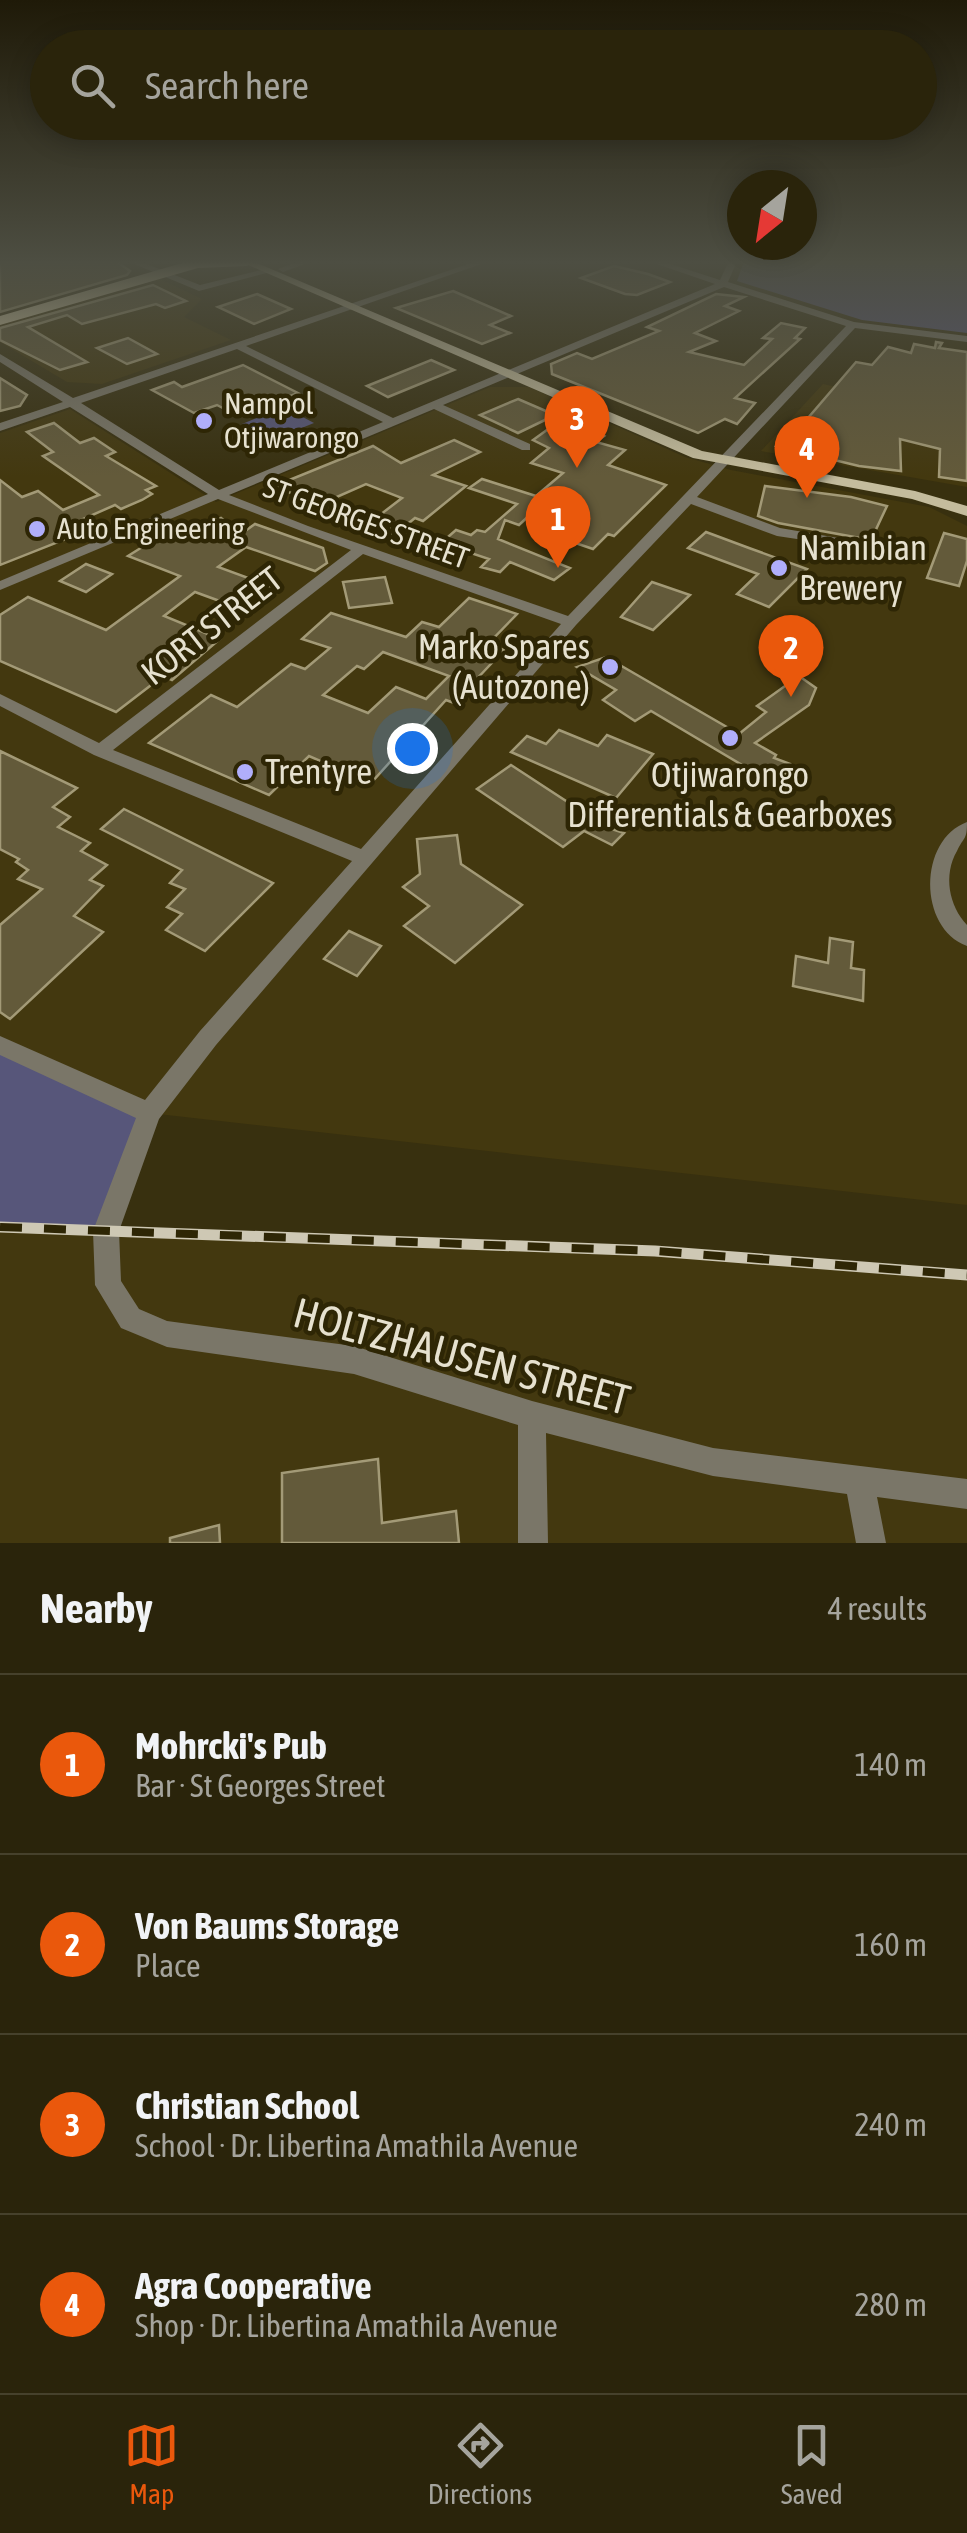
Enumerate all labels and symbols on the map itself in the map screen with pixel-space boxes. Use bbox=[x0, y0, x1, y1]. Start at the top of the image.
north arrow bbox=[727, 170, 817, 260]
place label: Nampol Otjiwarongo bbox=[224, 386, 359, 454]
pin: 3 bbox=[544, 386, 610, 468]
marker: Nampol Otjiwarongo bbox=[193, 410, 215, 432]
pin: 4 bbox=[774, 416, 840, 498]
street label: ST GEORGES STREET bbox=[259, 469, 473, 575]
pin: 1 bbox=[526, 486, 590, 568]
place label: Auto Engineering bbox=[57, 511, 245, 545]
marker: Auto Engineering bbox=[26, 518, 48, 540]
place label: Namibian Brewery bbox=[799, 527, 927, 607]
marker: Namibian Brewery bbox=[768, 557, 790, 579]
street label: KORT STREET bbox=[133, 558, 289, 692]
pin: 2 bbox=[758, 614, 824, 697]
place label: Marko Spares (Autozone) bbox=[418, 626, 590, 706]
marker: Marko Spares (Autozone) bbox=[599, 656, 621, 678]
your location bbox=[387, 723, 438, 774]
marker: Otjiwarongo Differentials & Gearboxes bbox=[719, 727, 741, 749]
place label: Trentyre bbox=[265, 751, 372, 791]
place label: Otjiwarongo Differentials & Gearboxes bbox=[567, 754, 893, 834]
marker: Trentyre bbox=[234, 761, 256, 783]
street label: HOLTZHAUSEN STREET bbox=[289, 1288, 635, 1424]

